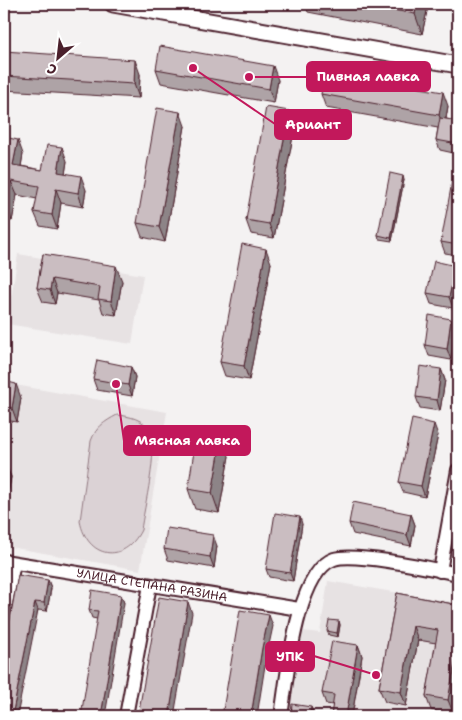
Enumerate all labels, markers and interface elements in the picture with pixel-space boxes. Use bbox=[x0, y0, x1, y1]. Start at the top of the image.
north arrow bbox=[32, 32, 82, 82]
text: С bbox=[44, 60, 60, 79]
callout: Пивная лавка bbox=[307, 62, 430, 91]
text: Пивная лавка bbox=[316, 67, 420, 85]
callout: Ариант bbox=[275, 110, 351, 139]
text: Ариант bbox=[285, 115, 342, 133]
callout: Мясная лавка bbox=[124, 426, 250, 455]
text: Мясная лавка bbox=[134, 431, 240, 449]
street label: УЛИЦА СТЕПАНА РАЗИНА bbox=[75, 565, 229, 605]
callout: УПК bbox=[266, 642, 314, 671]
text: УПК bbox=[276, 647, 305, 665]

